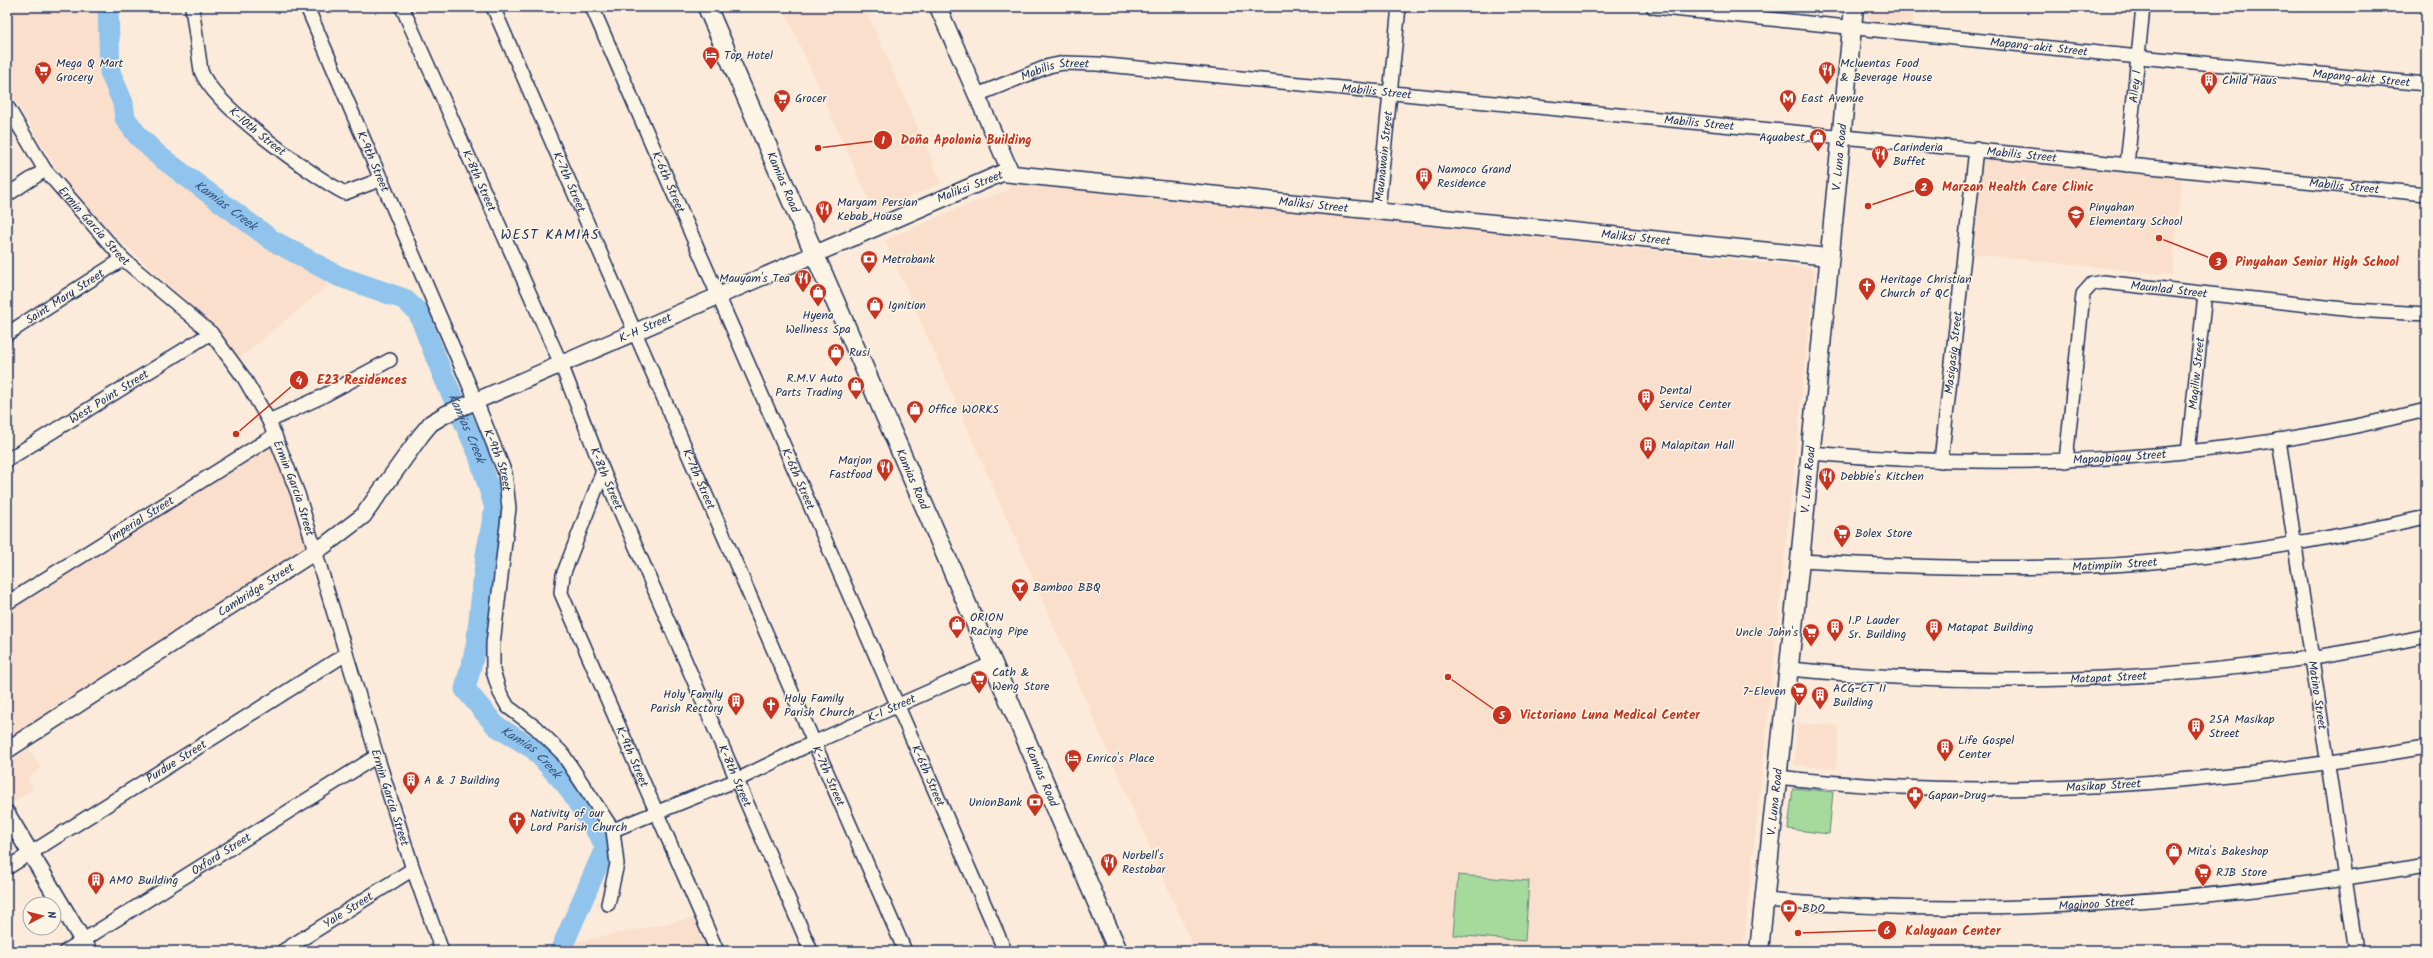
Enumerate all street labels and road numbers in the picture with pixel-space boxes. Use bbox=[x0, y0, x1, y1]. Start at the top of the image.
street label: Mapang-akit Street bbox=[1989, 32, 2089, 61]
street label: Mabilis Street bbox=[1018, 53, 1090, 86]
street label: Mapang-akit Street bbox=[2312, 64, 2412, 92]
street label: Alley 1 bbox=[2124, 69, 2146, 104]
street label: Mabilis Street bbox=[1341, 78, 1413, 104]
street label: K-10th Street bbox=[225, 102, 290, 161]
street label: Maunawain Street bbox=[1369, 110, 1398, 203]
street label: Mabilis Street bbox=[1663, 110, 1736, 136]
street label: V. Luna Road bbox=[1827, 122, 1852, 192]
street label: K-9th Street bbox=[352, 128, 395, 195]
street label: Mabilis Street bbox=[1986, 142, 2058, 167]
street label: K-8th Street bbox=[457, 146, 502, 215]
street label: K-6th Street bbox=[647, 148, 691, 216]
street label: K-7th Street bbox=[548, 149, 591, 216]
street label: Kamias Road bbox=[762, 149, 805, 217]
street label: Maliksi Street bbox=[934, 166, 1006, 208]
street label: Mabilis Street bbox=[2308, 173, 2380, 199]
street label: Ermin Garcia Street bbox=[54, 182, 134, 271]
street label: Maliksi Street bbox=[1278, 192, 1350, 218]
street label: Maliksi Street bbox=[1600, 224, 1672, 250]
street label: Saint Mary Street bbox=[22, 264, 109, 329]
street label: Maunlad Street bbox=[2130, 276, 2209, 303]
street label: K-H Street bbox=[616, 308, 675, 347]
street label: Masigasig Street bbox=[1939, 310, 1967, 395]
street label: Magiliw Street bbox=[2183, 336, 2210, 411]
street label: West Point Street bbox=[65, 364, 153, 429]
street label: K-9th Street bbox=[479, 426, 517, 492]
street label: Ermin Garcia Street bbox=[268, 437, 320, 539]
street label: K-8th Street bbox=[585, 444, 628, 513]
street label: V. Luna Road bbox=[1795, 444, 1821, 514]
street label: Mapagbigay Street bbox=[2073, 444, 2168, 469]
street label: K-6th Street bbox=[777, 445, 820, 513]
street label: K-7th Street bbox=[677, 446, 721, 513]
street label: Kamias Road bbox=[891, 446, 935, 514]
street label: Imperial Street bbox=[104, 491, 178, 547]
street label: Matimpiin Street bbox=[2072, 552, 2159, 576]
street label: Cambridge Street bbox=[214, 558, 298, 621]
street label: Matino Street bbox=[2303, 659, 2332, 731]
street label: Matapat Street bbox=[2070, 666, 2148, 689]
street label: K-I Street bbox=[864, 689, 919, 727]
street label: K-9th Street bbox=[611, 723, 654, 790]
street label: Purdue Street bbox=[142, 735, 211, 788]
street label: K-8th Street bbox=[713, 742, 757, 810]
street label: K-6th Street bbox=[906, 742, 950, 810]
street label: K-7th Street bbox=[807, 743, 850, 810]
street label: Kamias Road bbox=[1020, 743, 1064, 811]
street label: Ermin Garcia Street bbox=[366, 747, 415, 849]
street label: V. Luna Road bbox=[1762, 766, 1788, 836]
street label: Masikap Street bbox=[2065, 774, 2142, 797]
street label: Oxford Street bbox=[187, 828, 255, 880]
street label: Yale Street bbox=[319, 887, 377, 933]
street label: Maginoo Street bbox=[2058, 892, 2136, 915]

